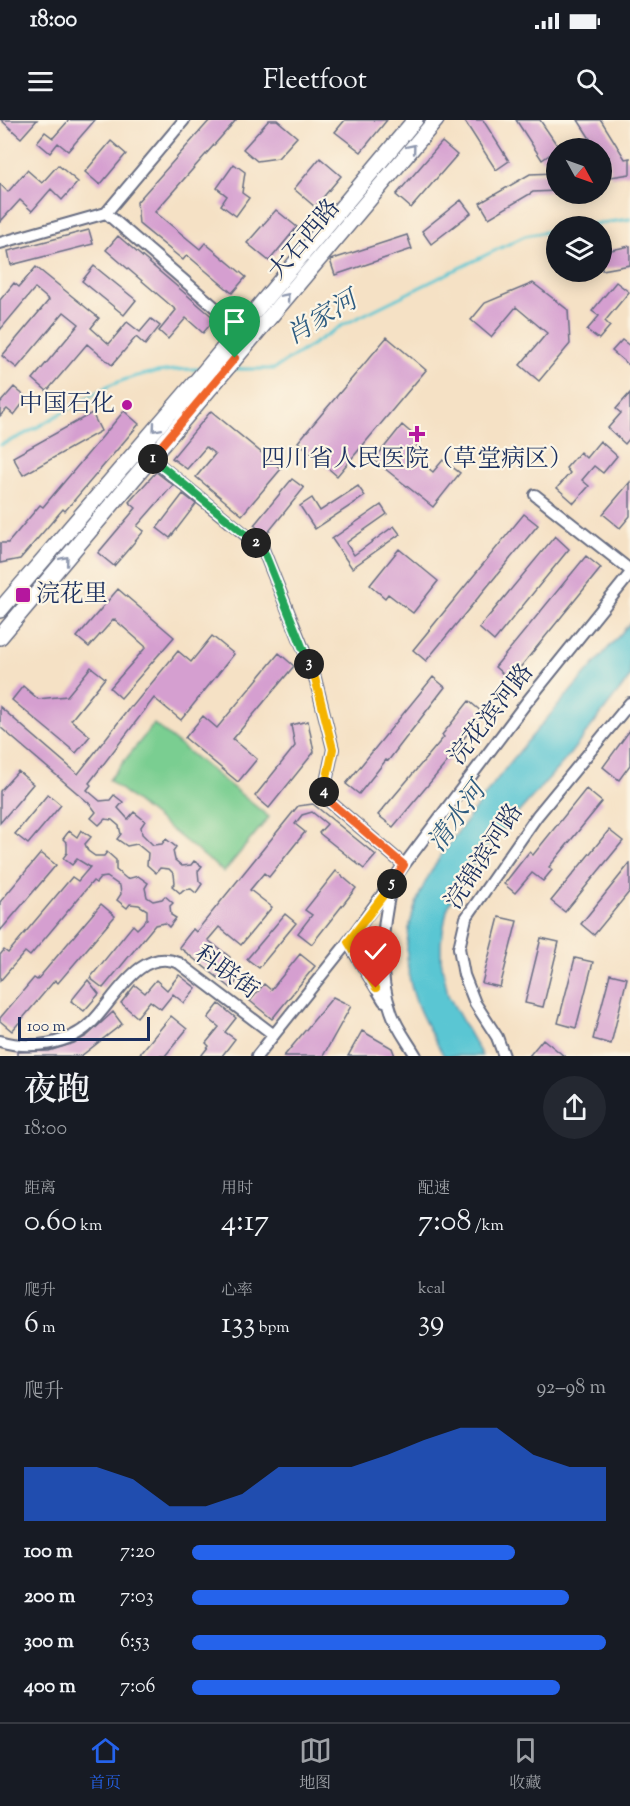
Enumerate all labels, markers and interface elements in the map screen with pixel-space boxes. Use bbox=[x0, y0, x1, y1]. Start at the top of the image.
text: 18:00 bbox=[30, 5, 77, 37]
text: Fleetfoot bbox=[263, 62, 367, 101]
icon: menu bbox=[24, 65, 57, 98]
icon: search bbox=[573, 65, 606, 98]
north arrow bbox=[546, 138, 612, 204]
map controls bbox=[546, 138, 612, 282]
one-way arrow bbox=[404, 144, 415, 155]
street label: 大石西路 bbox=[261, 192, 349, 288]
button: layers bbox=[546, 216, 612, 282]
water label: 肖家河 bbox=[279, 281, 368, 355]
one-way arrow bbox=[279, 293, 290, 304]
pin bbox=[209, 296, 260, 358]
icon: arrive bbox=[218, 305, 251, 338]
place label: 中国石化 bbox=[19, 388, 115, 422]
marker: 中国石化 bbox=[120, 398, 134, 412]
one-way arrow bbox=[152, 421, 163, 432]
marker: 四川省人民医院（草堂病区） bbox=[408, 425, 426, 443]
place label: 四川省人民医院（草堂病区） bbox=[261, 443, 573, 477]
pin: 1 bbox=[138, 444, 168, 474]
text: 1 bbox=[150, 447, 156, 470]
pin: 2 bbox=[241, 528, 271, 558]
text: 2 bbox=[252, 531, 260, 554]
one-way arrow bbox=[58, 556, 69, 567]
place label: 浣花里 bbox=[36, 578, 108, 612]
marker: 浣花里 bbox=[14, 586, 32, 604]
pin: 3 bbox=[294, 649, 324, 679]
text: 3 bbox=[306, 652, 312, 675]
street label: 浣花滨河路 bbox=[442, 657, 542, 773]
water label: 清水河 bbox=[420, 772, 498, 860]
pin: 4 bbox=[309, 777, 339, 807]
text: 4 bbox=[320, 780, 328, 803]
street label: 浣锦滨河路 bbox=[438, 797, 532, 917]
pin: 5 bbox=[377, 869, 407, 899]
text: 5 bbox=[389, 872, 395, 895]
pin bbox=[350, 926, 401, 988]
icon: check bbox=[359, 935, 392, 968]
street label: 科联街 bbox=[187, 938, 265, 1008]
scale bar bbox=[18, 1014, 150, 1042]
text: 100 m bbox=[27, 1016, 66, 1039]
text: 夜跑 bbox=[24, 1068, 90, 1116]
button: share bbox=[543, 1076, 606, 1139]
text: 18:00 bbox=[24, 1115, 67, 1144]
text: 距离 bbox=[24, 1178, 56, 1201]
text: 用时 bbox=[221, 1178, 253, 1201]
text: 配速 bbox=[418, 1178, 450, 1201]
text: 0.60 bbox=[24, 1201, 77, 1244]
text: 4:17 bbox=[221, 1201, 269, 1244]
text: 7:08 bbox=[418, 1201, 471, 1244]
text: km bbox=[77, 1215, 102, 1238]
text: /km bbox=[471, 1215, 504, 1238]
text: kcal bbox=[418, 1278, 446, 1301]
text: 爬升 bbox=[24, 1280, 56, 1303]
text: 心率 bbox=[221, 1280, 253, 1303]
text: 39 bbox=[418, 1301, 444, 1344]
text: 6 bbox=[24, 1303, 39, 1346]
text: 133 bbox=[221, 1303, 255, 1346]
text: m bbox=[39, 1317, 56, 1340]
text: bpm bbox=[255, 1317, 290, 1340]
text: 92–98 m bbox=[536, 1374, 606, 1403]
text: 爬升 bbox=[24, 1378, 64, 1407]
text: 100 m bbox=[24, 1538, 73, 1567]
text: 7:20 bbox=[120, 1538, 155, 1567]
text: 200 m bbox=[24, 1583, 75, 1612]
text: 7:03 bbox=[120, 1583, 154, 1612]
text: 300 m bbox=[24, 1628, 74, 1657]
text: 6:53 bbox=[120, 1628, 150, 1657]
text: 400 m bbox=[24, 1673, 76, 1702]
text: 7:06 bbox=[120, 1673, 156, 1702]
tab: 首页 bbox=[89, 1734, 122, 1796]
tab: 地图 bbox=[299, 1734, 332, 1796]
tab: 收藏 bbox=[509, 1734, 542, 1796]

